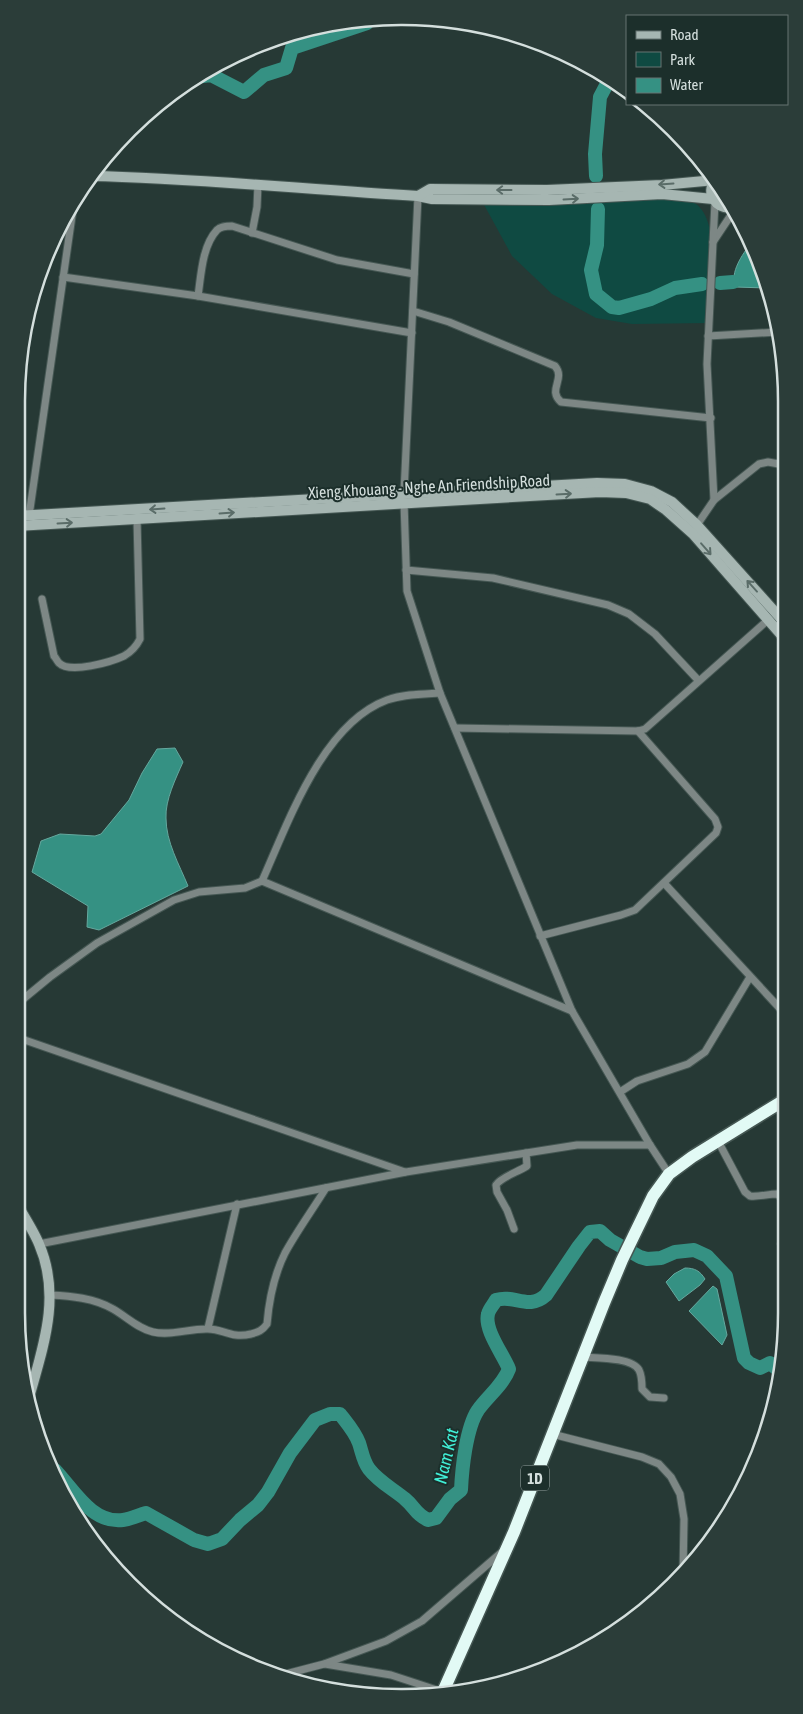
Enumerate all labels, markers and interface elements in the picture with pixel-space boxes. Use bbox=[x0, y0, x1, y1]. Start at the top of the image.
legend bbox=[626, 15, 788, 105]
text: Road bbox=[670, 26, 699, 43]
text: Park bbox=[670, 51, 695, 68]
text: Water bbox=[670, 76, 703, 93]
one-way arrow bbox=[658, 180, 674, 189]
one-way arrow bbox=[496, 185, 512, 195]
one-way arrow bbox=[563, 194, 579, 203]
street label: Xieng Khouang - Nghe An Friendship Road bbox=[308, 471, 550, 502]
one-way arrow bbox=[556, 489, 572, 498]
one-way arrow bbox=[149, 505, 165, 514]
one-way arrow bbox=[219, 509, 235, 518]
one-way arrow bbox=[57, 519, 73, 528]
one-way arrow bbox=[700, 543, 712, 556]
one-way arrow bbox=[746, 579, 758, 592]
water label: Nam Kat bbox=[429, 1425, 463, 1486]
road number: 1D bbox=[521, 1466, 549, 1490]

